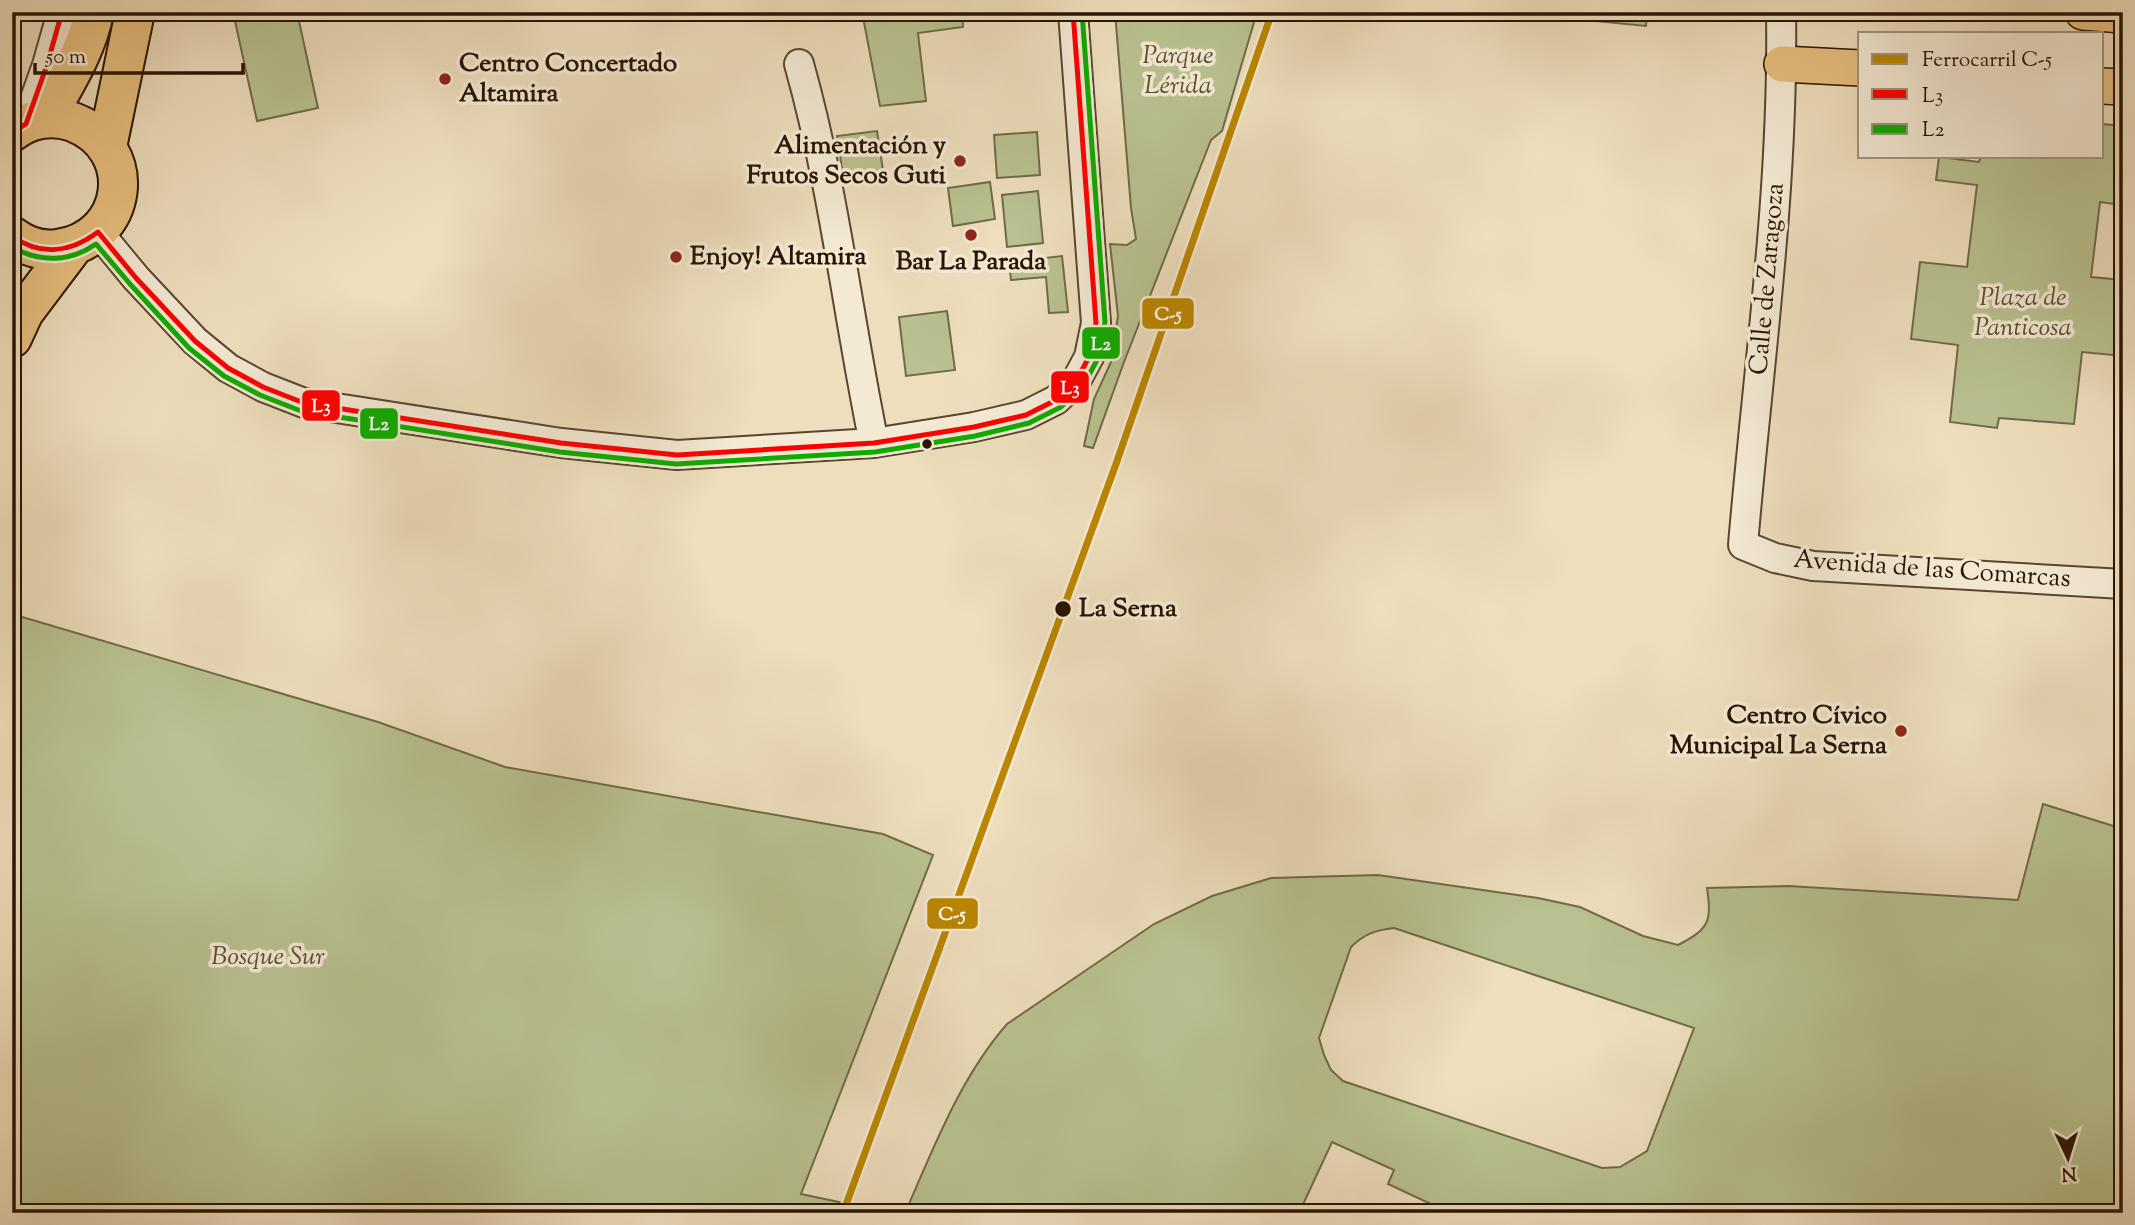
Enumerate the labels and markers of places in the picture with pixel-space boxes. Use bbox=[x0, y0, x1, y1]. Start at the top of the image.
place label: Centro Concertado Altamira bbox=[459, 46, 677, 113]
marker: Centro Concertado Altamira bbox=[437, 71, 453, 87]
place label: Alimentación y Frutos Secos Guti bbox=[747, 128, 947, 195]
marker: Alimentación y Frutos Secos Guti bbox=[952, 153, 968, 169]
marker: Bar La Parada bbox=[963, 227, 979, 243]
place label: Enjoy! Altamira bbox=[690, 239, 866, 276]
place label: Bar La Parada bbox=[896, 244, 1046, 281]
marker: Enjoy! Altamira bbox=[668, 249, 684, 265]
unlabelled marker bbox=[920, 437, 934, 451]
place label: La Serna bbox=[1079, 591, 1177, 628]
marker: La Serna bbox=[1053, 599, 1073, 619]
place label: Centro Cívico Municipal La Serna bbox=[1670, 698, 1887, 765]
marker: Centro Cívico Municipal La Serna bbox=[1893, 723, 1909, 739]

